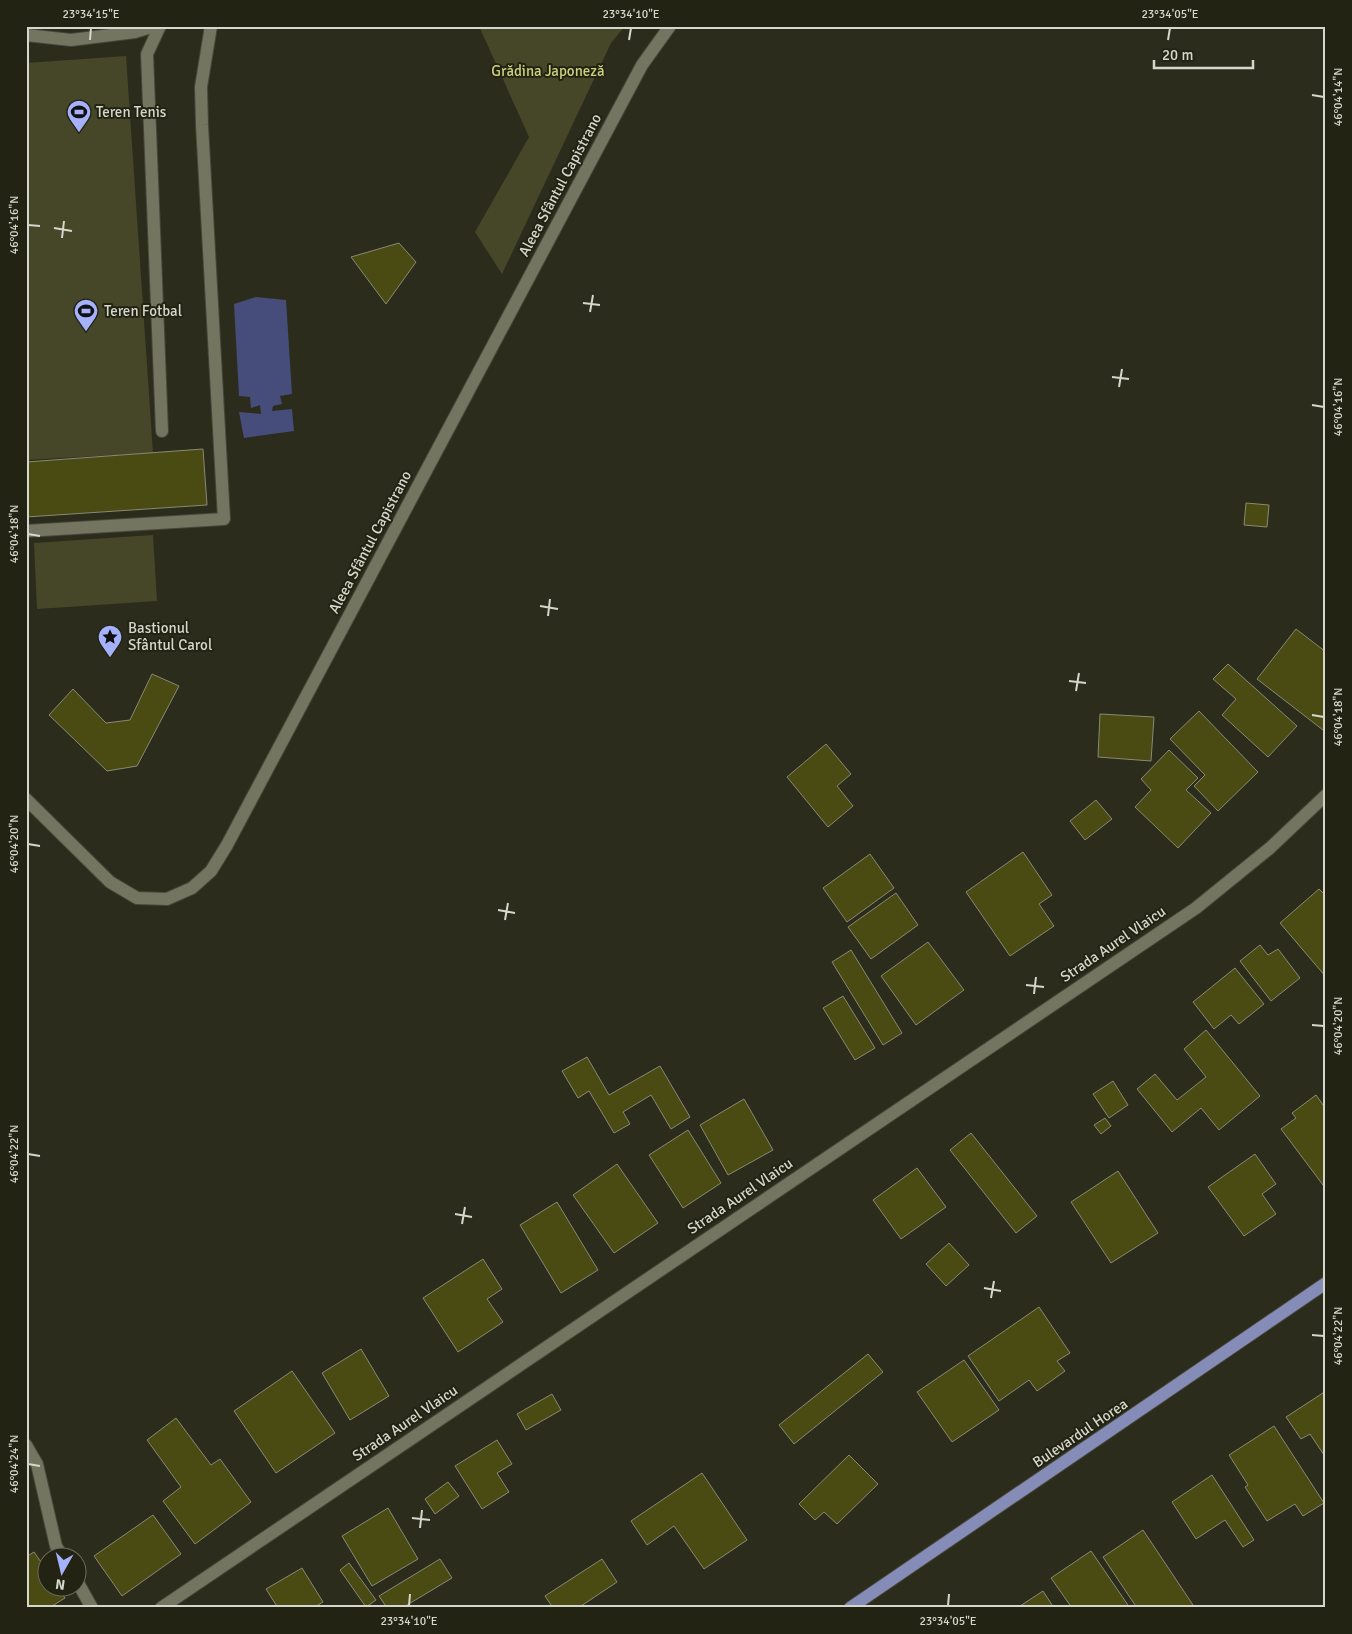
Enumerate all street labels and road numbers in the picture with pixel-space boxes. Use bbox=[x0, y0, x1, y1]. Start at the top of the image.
street label: Aleea Sfântul Capistrano bbox=[515, 110, 605, 259]
street label: Aleea Sfântul Capistrano bbox=[325, 467, 415, 616]
street label: Strada Aurel Vlaicu bbox=[1057, 902, 1169, 986]
street label: Strada Aurel Vlaicu bbox=[684, 1154, 796, 1238]
street label: Strada Aurel Vlaicu bbox=[349, 1381, 461, 1465]
street label: Bulevardul Horea bbox=[1029, 1395, 1131, 1471]

